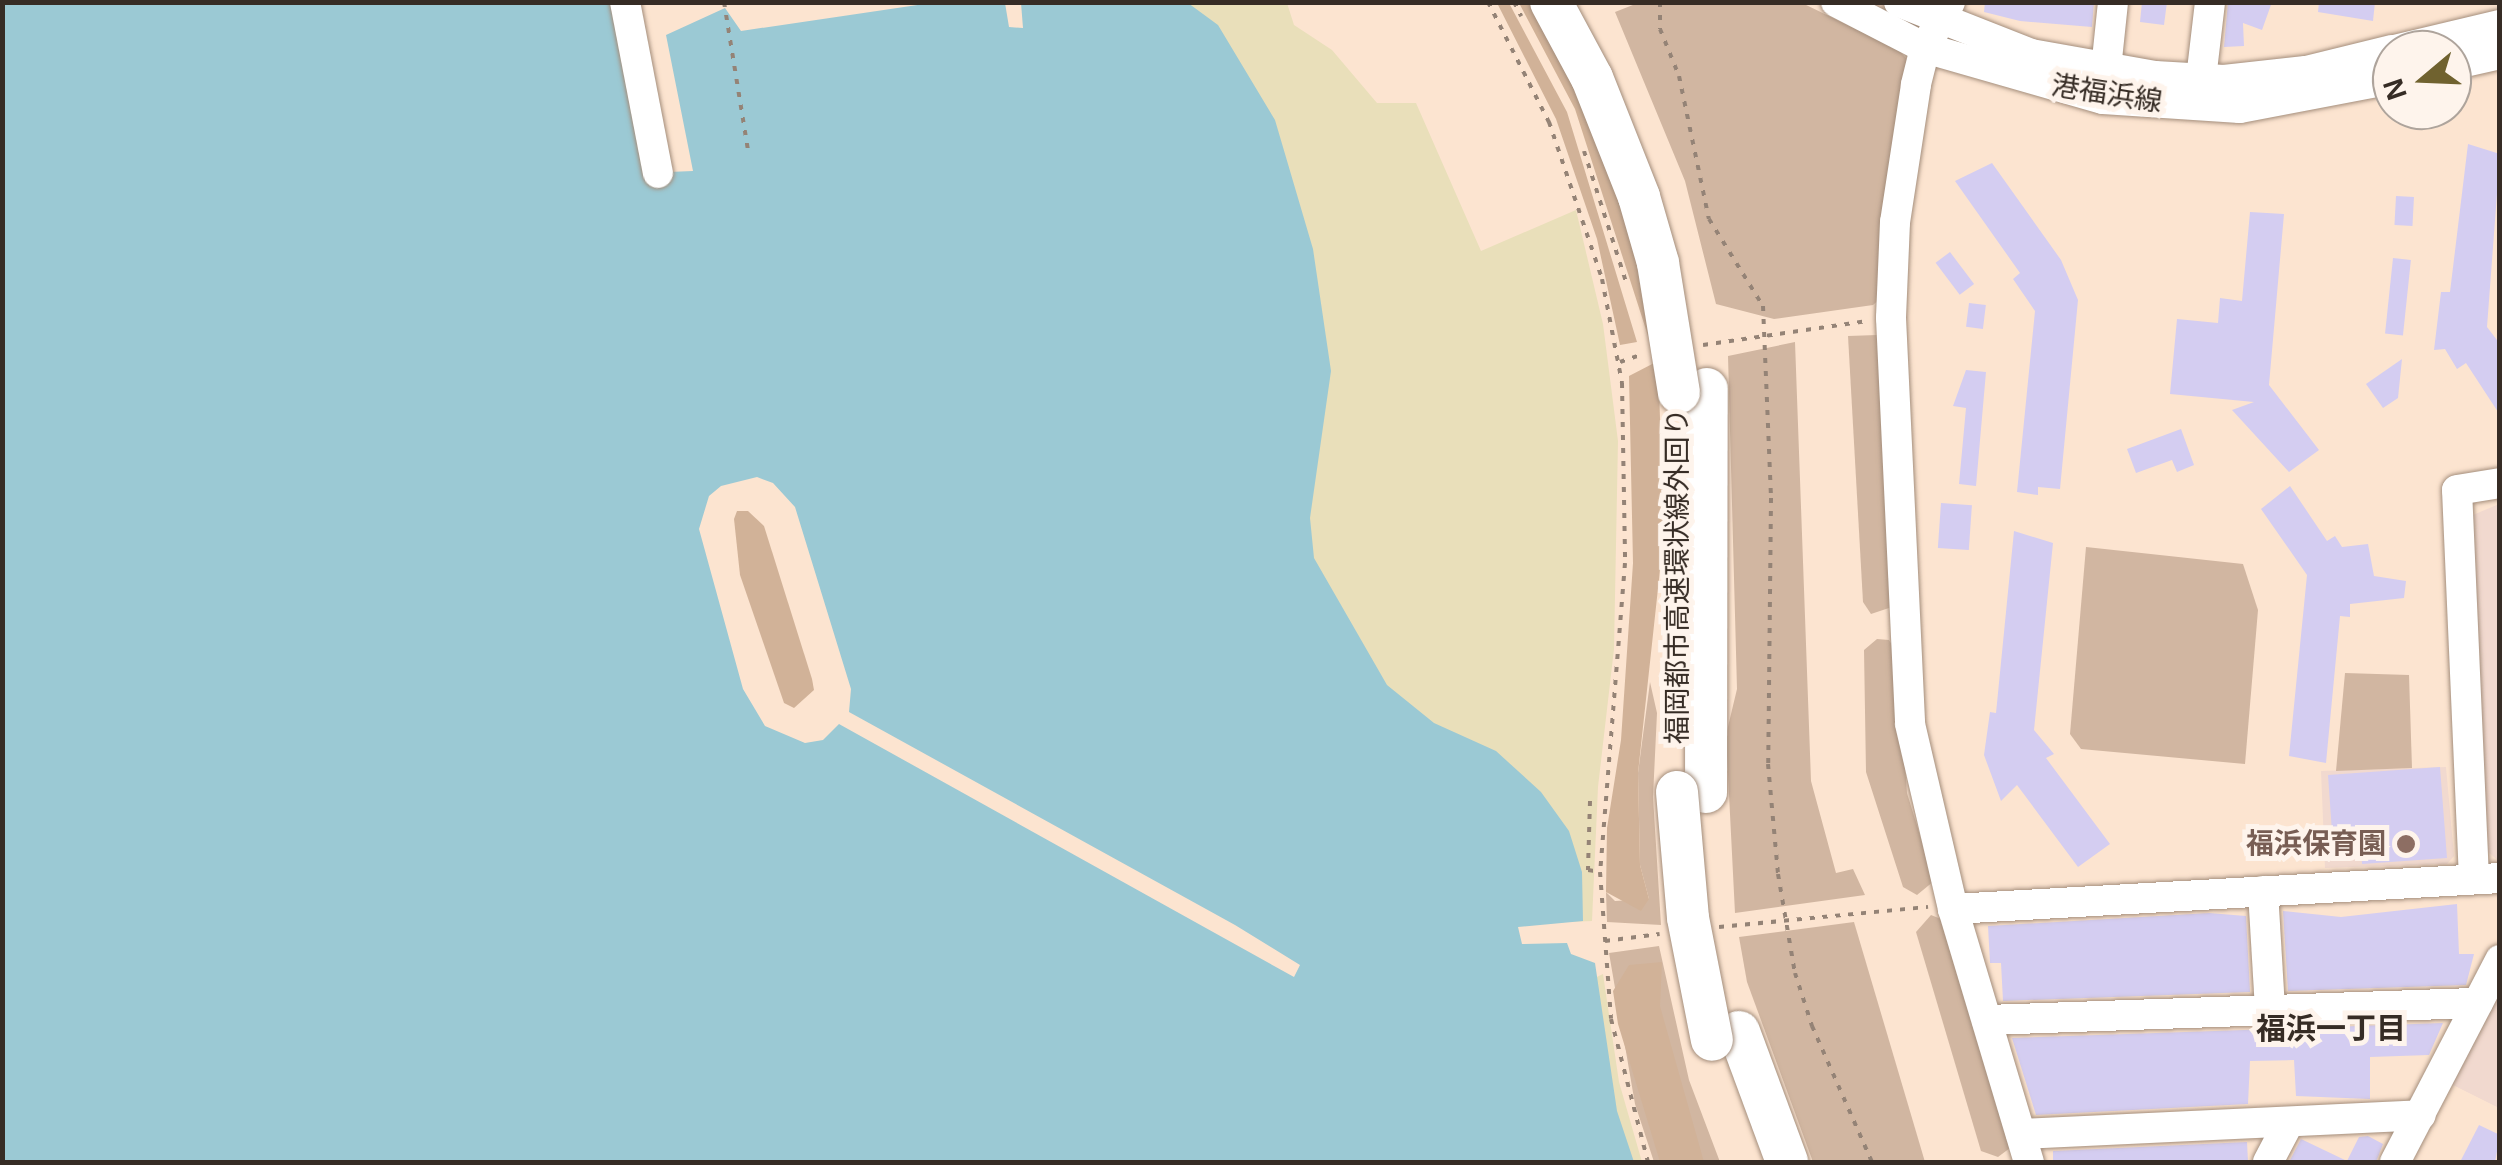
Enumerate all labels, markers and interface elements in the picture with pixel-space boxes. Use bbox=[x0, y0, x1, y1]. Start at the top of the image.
north arrow bbox=[2372, 30, 2472, 130]
street label: 港福浜線 bbox=[2049, 69, 2165, 119]
text: N bbox=[2377, 75, 2413, 104]
street label: 福岡都市高速環状線外回り bbox=[1661, 408, 1695, 744]
place label: 福浜保育園 bbox=[2246, 827, 2386, 861]
marker: 福浜保育園 bbox=[2395, 833, 2417, 855]
district label: 福浜一丁目 bbox=[2256, 1011, 2406, 1047]

